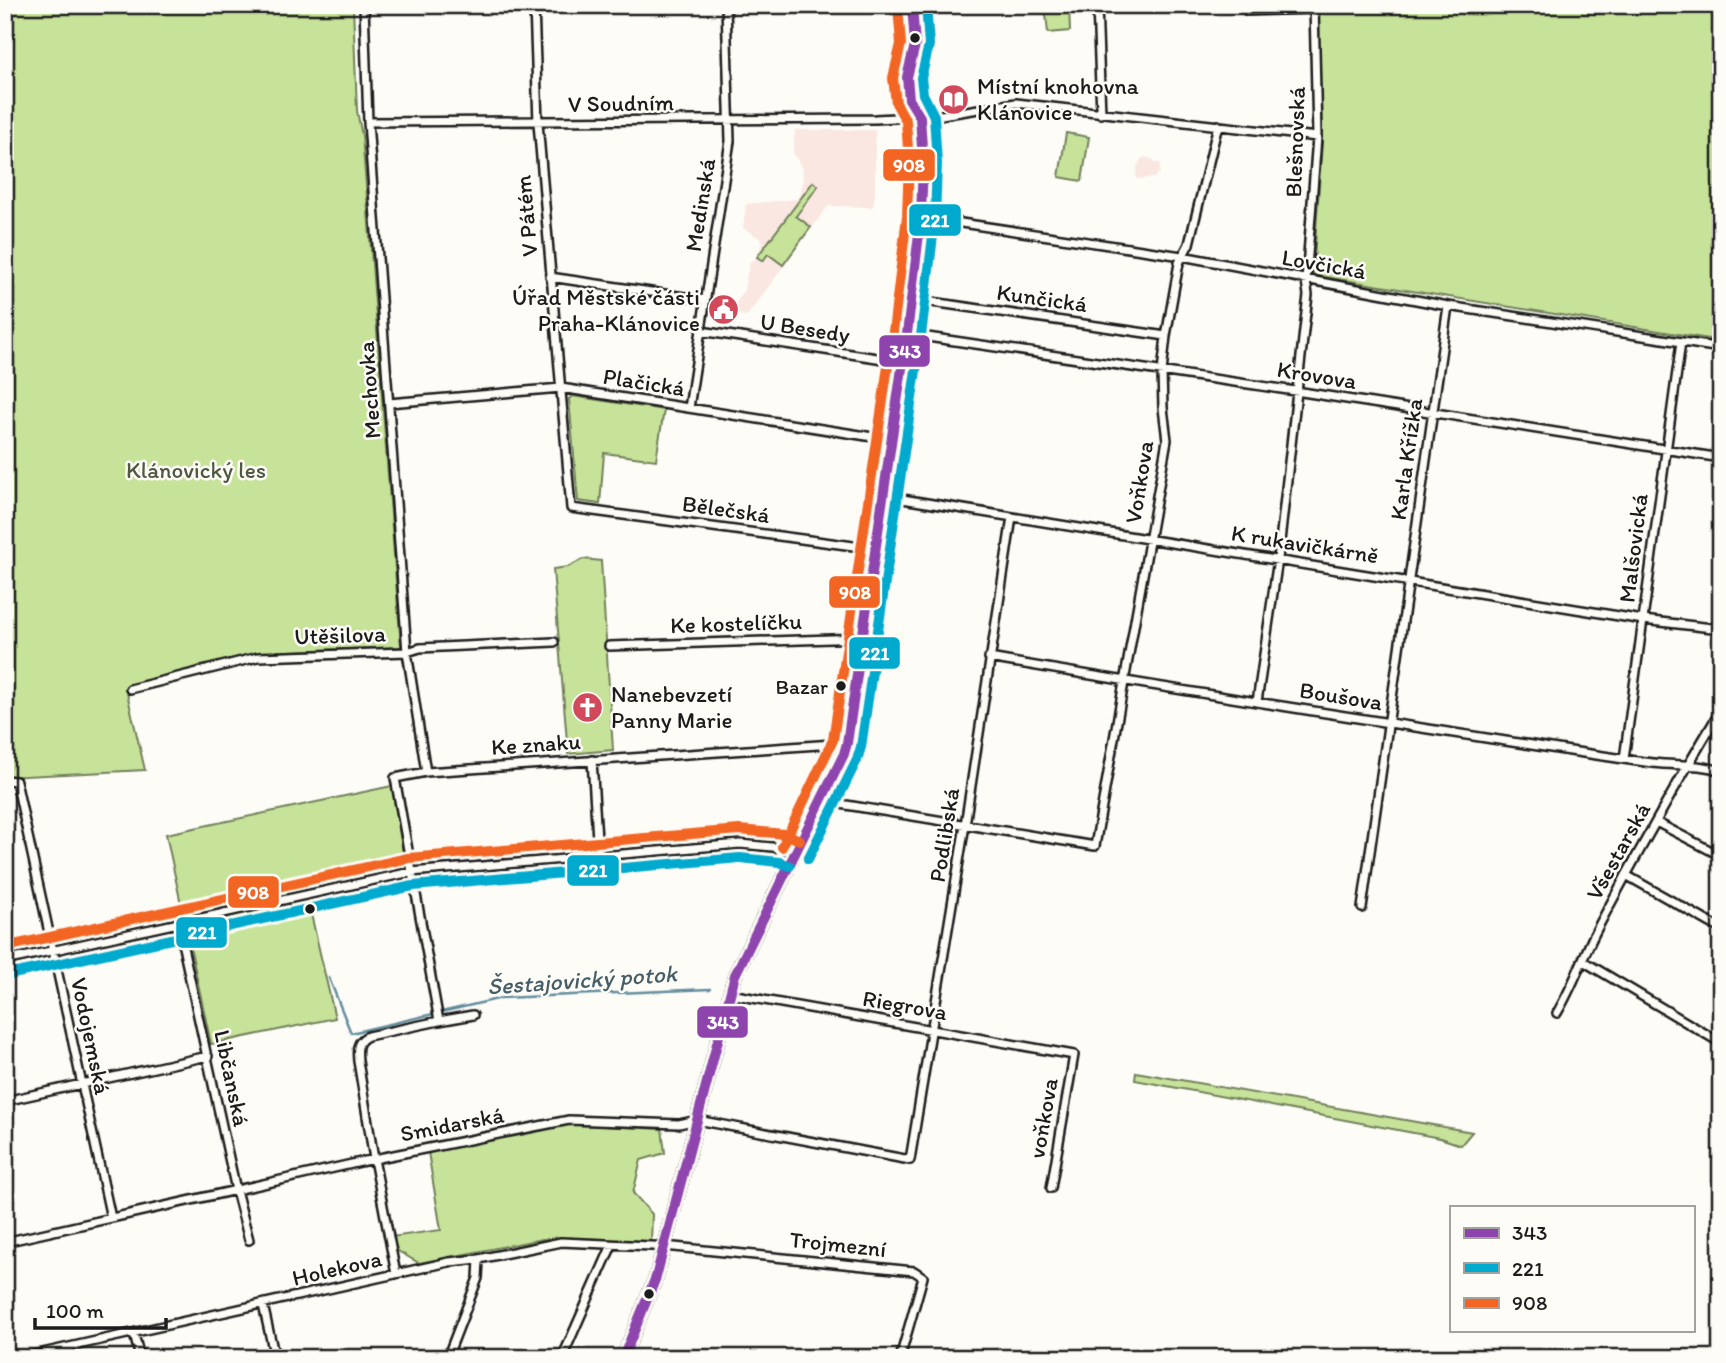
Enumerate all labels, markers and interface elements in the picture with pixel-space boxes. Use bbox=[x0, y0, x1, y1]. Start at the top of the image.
unlabelled marker bbox=[908, 31, 922, 45]
place label: Místní knohovna Klánovice bbox=[977, 72, 1139, 126]
library icon: Místní knohovna Klánovice bbox=[937, 82, 971, 116]
street label: Blešnovská bbox=[1279, 86, 1311, 198]
street label: V Soudním bbox=[568, 88, 674, 118]
line badge: 908 bbox=[882, 148, 936, 182]
text: 908 bbox=[893, 154, 926, 177]
street label: Medinská bbox=[679, 156, 721, 254]
street label: V Pátém bbox=[508, 174, 544, 258]
line badge: 221 bbox=[908, 203, 962, 237]
text: 221 bbox=[921, 209, 950, 232]
street label: Lovčická bbox=[1280, 243, 1368, 285]
street label: Kunčická bbox=[995, 278, 1089, 318]
place label: Úřad Městské části Praha-Klánovice bbox=[512, 283, 700, 337]
public building icon: Úřad Městské části Praha-Klánovice bbox=[706, 293, 740, 327]
street label: U Besedy bbox=[758, 307, 852, 349]
line badge: 343 bbox=[878, 334, 931, 368]
street label: Mechovka bbox=[352, 340, 386, 440]
text: 343 bbox=[889, 340, 921, 363]
street label: Krovova bbox=[1275, 355, 1359, 395]
street label: Plačická bbox=[601, 362, 687, 402]
street label: Karla Křížka bbox=[1384, 396, 1428, 522]
street label: Voňkova bbox=[1119, 438, 1159, 525]
park label: Klánovický les bbox=[126, 456, 266, 484]
street label: Bělečská bbox=[680, 489, 772, 529]
street label: Malšovická bbox=[1612, 492, 1654, 604]
street label: K rukavičkárně bbox=[1229, 519, 1381, 569]
line badge: 908 bbox=[828, 575, 881, 609]
text: 908 bbox=[839, 581, 872, 604]
street label: Ke kostelíčku bbox=[670, 607, 803, 639]
street label: Utěšilova bbox=[294, 619, 386, 651]
line badge: 221 bbox=[848, 636, 901, 670]
text: 221 bbox=[861, 642, 890, 665]
place label: Bazar bbox=[776, 674, 828, 699]
street label: Boušova bbox=[1298, 676, 1384, 716]
marker: Bazar bbox=[834, 679, 848, 693]
place label: Nanebevzetí Panny Marie bbox=[611, 680, 733, 734]
church icon: Nanebevzetí Panny Marie bbox=[571, 690, 605, 724]
street label: Ke znaku bbox=[490, 727, 582, 761]
street label: Podlibská bbox=[923, 786, 965, 884]
street label: Všestarská bbox=[1580, 797, 1656, 905]
line badge: 221 bbox=[566, 854, 620, 887]
text: 221 bbox=[579, 859, 608, 882]
line badge: 908 bbox=[227, 875, 280, 909]
text: 908 bbox=[237, 881, 270, 904]
unlabelled marker bbox=[303, 902, 317, 916]
line badge: 221 bbox=[175, 916, 228, 949]
text: 221 bbox=[188, 921, 217, 944]
water label: Šestajovický potok bbox=[486, 958, 679, 1001]
street label: Vodojemská bbox=[65, 975, 117, 1097]
street label: Riegrova bbox=[860, 984, 950, 1026]
line badge: 343 bbox=[696, 1005, 749, 1039]
text: 343 bbox=[707, 1011, 739, 1034]
street label: Libčanská bbox=[208, 1027, 256, 1129]
street label: voňkova bbox=[1022, 1076, 1064, 1160]
street label: Smidarská bbox=[398, 1100, 506, 1148]
legend bbox=[1450, 1206, 1694, 1332]
text: 343 bbox=[1512, 1220, 1548, 1245]
street label: Trojmezní bbox=[788, 1225, 888, 1263]
street label: Holekova bbox=[289, 1244, 385, 1292]
text: 221 bbox=[1512, 1256, 1544, 1281]
scale bar bbox=[35, 1286, 166, 1330]
unlabelled marker bbox=[642, 1287, 656, 1301]
text: 908 bbox=[1512, 1290, 1547, 1315]
text: 100 m bbox=[46, 1298, 104, 1323]

